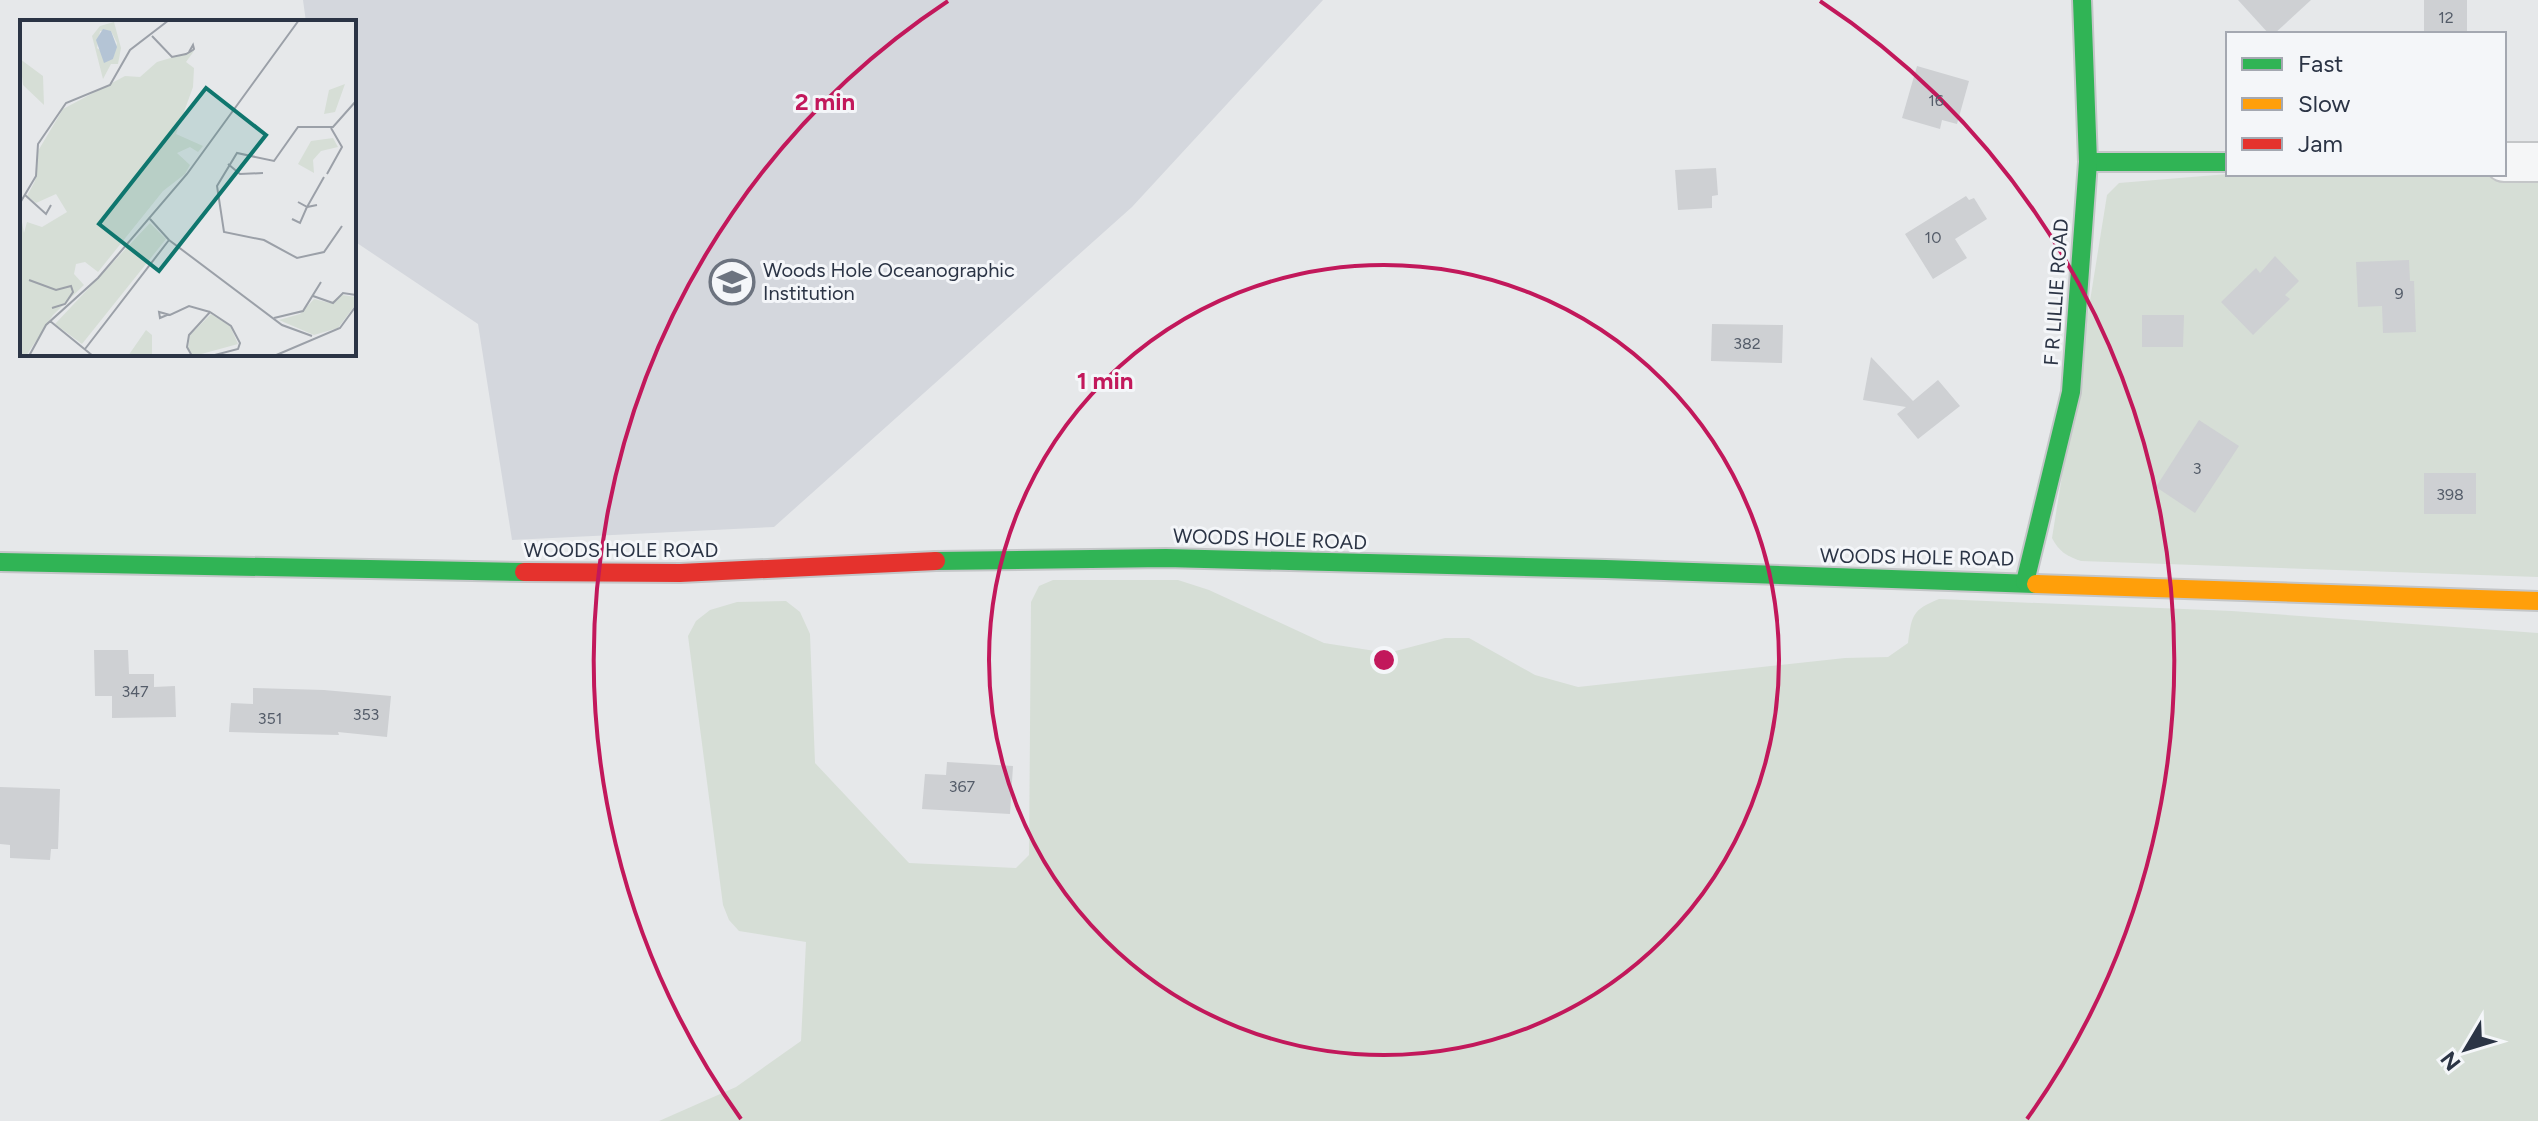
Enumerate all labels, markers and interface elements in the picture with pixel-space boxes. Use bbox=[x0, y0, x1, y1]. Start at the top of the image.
house number: 12 bbox=[2438, 8, 2454, 27]
inset map bbox=[20, 20, 356, 356]
legend bbox=[2226, 32, 2506, 176]
text: Fast bbox=[2298, 49, 2343, 78]
text: 2 min bbox=[795, 87, 855, 116]
text: Slow bbox=[2298, 89, 2351, 118]
house number: 16 bbox=[1928, 91, 1944, 110]
text: Jam bbox=[2298, 129, 2343, 158]
street label: F R LILLIE ROAD bbox=[2039, 218, 2073, 366]
house number: 10 bbox=[1925, 228, 1941, 247]
school or university icon: Woods Hole Oceanographic Institution bbox=[708, 258, 756, 306]
place label: Woods Hole Oceanographic Institution bbox=[763, 258, 1015, 305]
house number: 9 bbox=[2394, 284, 2404, 303]
house number: 382 bbox=[1733, 334, 1761, 353]
text: 1 min bbox=[1077, 366, 1133, 395]
house number: 3 bbox=[2193, 459, 2201, 478]
house number: 398 bbox=[2436, 485, 2464, 504]
street label: WOODS HOLE ROAD bbox=[1172, 524, 1368, 554]
street label: WOODS HOLE ROAD bbox=[524, 538, 718, 562]
street label: WOODS HOLE ROAD bbox=[1820, 543, 2014, 571]
centre of rings bbox=[1370, 646, 1398, 674]
house number: 347 bbox=[121, 682, 149, 701]
house number: 353 bbox=[353, 705, 379, 724]
house number: 351 bbox=[258, 709, 282, 728]
house number: 367 bbox=[949, 777, 976, 796]
north arrow bbox=[2426, 1009, 2506, 1089]
text: N bbox=[2435, 1046, 2467, 1076]

